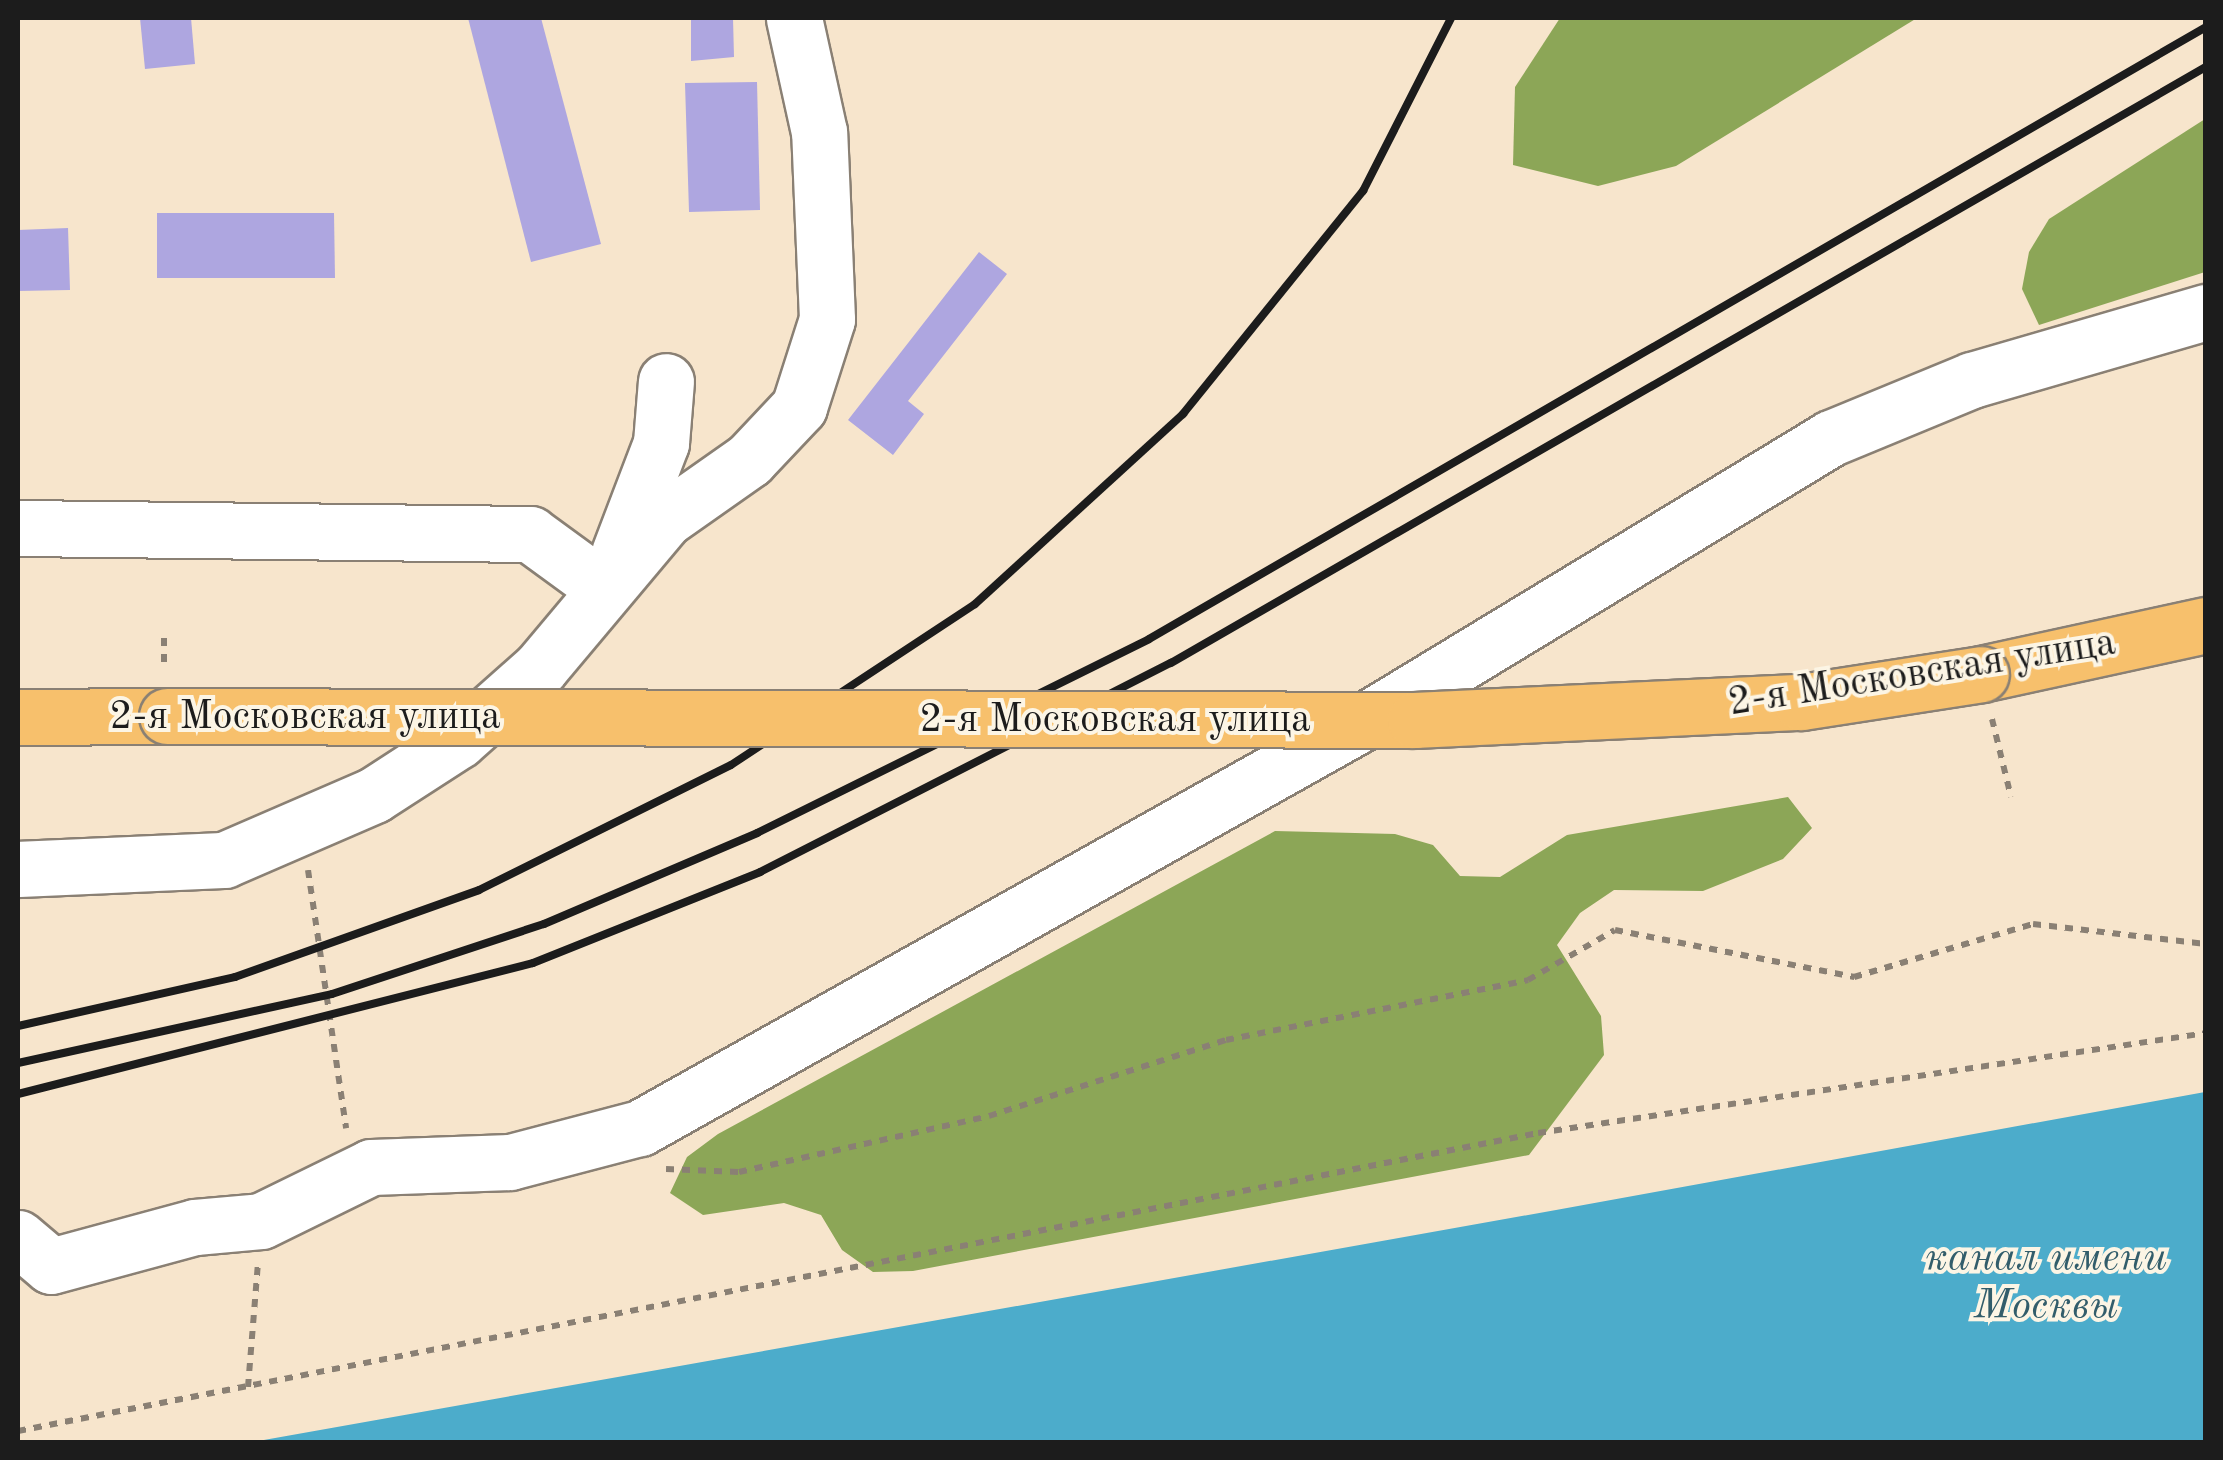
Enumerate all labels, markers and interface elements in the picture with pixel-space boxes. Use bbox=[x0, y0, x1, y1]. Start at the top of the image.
street label: 2-я Московская улица bbox=[1725, 620, 2119, 728]
street label: 2-я Московская улица bbox=[109, 694, 501, 742]
street label: 2-я Московская улица bbox=[919, 697, 1311, 745]
water label: канал имени Москвы bbox=[1925, 1234, 2167, 1332]

